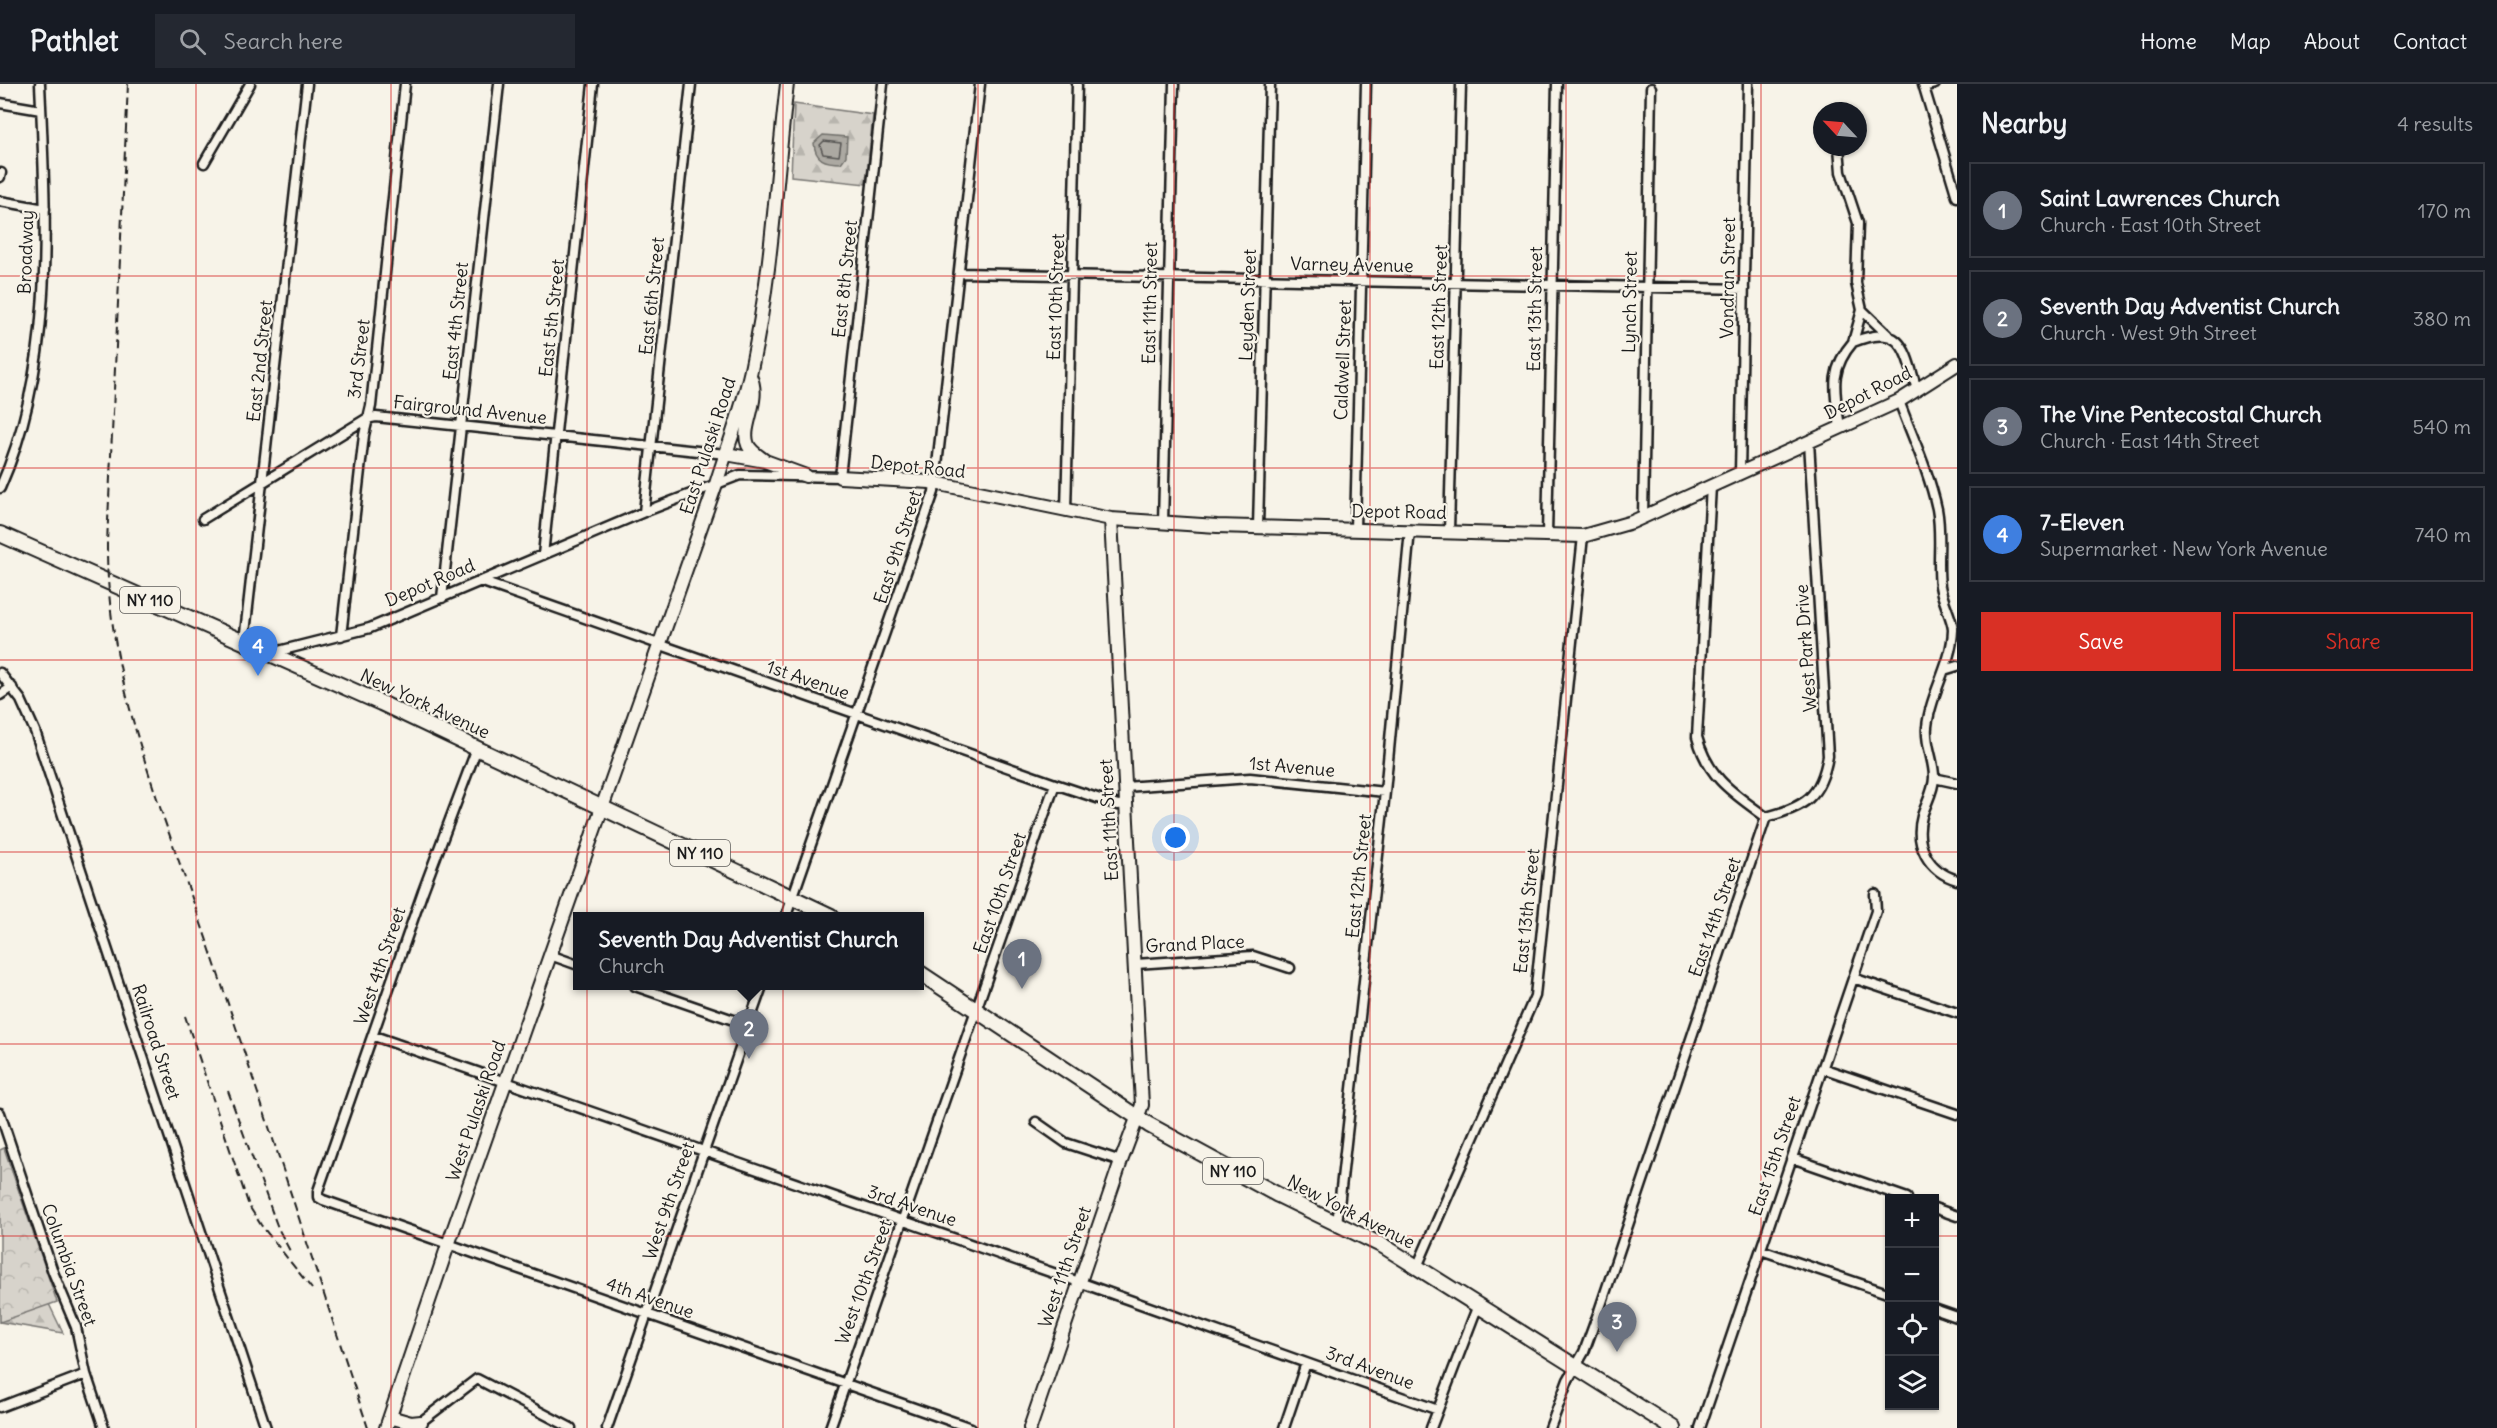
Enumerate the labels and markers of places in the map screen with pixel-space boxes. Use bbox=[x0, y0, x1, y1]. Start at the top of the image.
pin: 4 bbox=[238, 626, 278, 676]
pin: 1 bbox=[1002, 940, 1042, 989]
pin: 2 bbox=[730, 1010, 768, 1059]
pin: 3 bbox=[1598, 1302, 1636, 1352]

